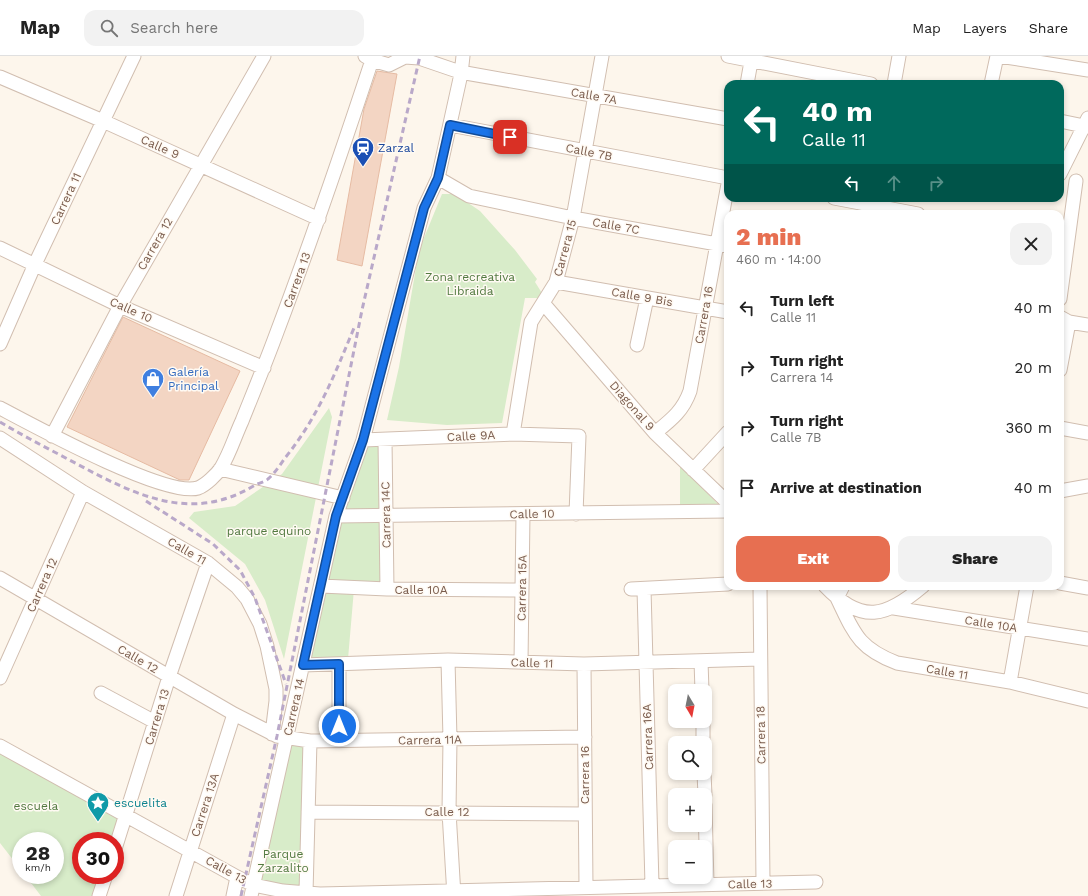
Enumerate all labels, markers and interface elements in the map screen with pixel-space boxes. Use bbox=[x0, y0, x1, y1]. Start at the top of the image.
search box bbox=[84, 10, 364, 46]
text: Map bbox=[20, 16, 60, 39]
icon: search bbox=[98, 17, 120, 39]
text: Search here bbox=[130, 19, 218, 37]
text: Map bbox=[912, 20, 941, 36]
text: Layers bbox=[963, 20, 1007, 36]
text: Share bbox=[1029, 20, 1068, 36]
street label: Calle 7A bbox=[570, 85, 618, 107]
text: 40 m bbox=[802, 95, 872, 128]
icon: left bbox=[736, 96, 788, 148]
pin bbox=[493, 120, 527, 154]
icon: arrive bbox=[499, 126, 521, 148]
text: Calle 11 bbox=[802, 129, 866, 150]
street label: Calle 9 bbox=[139, 132, 181, 162]
station icon: Zarzal bbox=[350, 135, 376, 168]
place label: Zarzal bbox=[378, 141, 414, 155]
street label: Calle 7B bbox=[564, 141, 614, 163]
street label: Carrera 11 bbox=[48, 171, 84, 227]
icon: left bbox=[841, 172, 863, 194]
icon: ahead bbox=[883, 172, 905, 194]
icon: right bbox=[925, 172, 947, 194]
street label: Carrera 12 bbox=[134, 215, 176, 273]
street label: Calle 7C bbox=[591, 215, 641, 237]
street label: Carrera 15 bbox=[551, 218, 579, 278]
text: 2 min bbox=[736, 223, 801, 251]
button: close bbox=[1010, 223, 1052, 265]
street label: Carrera 13 bbox=[280, 250, 314, 310]
text: 460 m · 14:00 bbox=[736, 252, 821, 267]
park label: Zona recreativa Libraida bbox=[425, 270, 515, 298]
street label: Calle 9 Bis bbox=[610, 285, 674, 309]
street label: Carrera 16 bbox=[692, 285, 716, 345]
text: Turn left bbox=[770, 292, 834, 310]
street label: Calle 10 bbox=[107, 294, 155, 326]
icon: left bbox=[736, 297, 758, 319]
text: 40 m bbox=[1014, 299, 1052, 317]
text: Calle 11 bbox=[770, 310, 816, 325]
text: Turn right bbox=[770, 352, 843, 370]
icon: right bbox=[736, 357, 758, 379]
text: 20 m bbox=[1015, 359, 1052, 377]
place label: Galería Principal bbox=[168, 365, 219, 393]
shop icon: Galería Principal bbox=[140, 366, 166, 399]
text: Carrera 14 bbox=[770, 370, 834, 385]
street label: Diagonal 9 bbox=[607, 378, 657, 434]
text: Turn right bbox=[770, 412, 843, 430]
icon: right bbox=[736, 417, 758, 439]
text: 360 m bbox=[1005, 419, 1052, 437]
street label: Calle 9A bbox=[446, 428, 496, 444]
text: Calle 7B bbox=[770, 430, 821, 445]
icon: arrive bbox=[736, 477, 758, 499]
text: Arrive at destination bbox=[770, 479, 922, 497]
text: 40 m bbox=[1014, 479, 1052, 497]
street label: Carrera 14C bbox=[378, 481, 394, 549]
street label: Calle 10 bbox=[509, 507, 555, 521]
park label: parque equino bbox=[227, 524, 311, 538]
street label: Calle 11 bbox=[165, 534, 209, 568]
button: Exit bbox=[736, 536, 890, 582]
button: Share bbox=[898, 536, 1052, 582]
street label: Carrera 15A bbox=[514, 555, 530, 621]
street label: Carrera 12 bbox=[24, 556, 60, 614]
street label: Calle 10A bbox=[394, 583, 448, 597]
street label: Calle 10A bbox=[964, 613, 1018, 635]
street label: Calle 12 bbox=[115, 642, 161, 676]
street label: Calle 11 bbox=[511, 655, 553, 671]
street label: Calle 11 bbox=[925, 661, 969, 683]
street label: Carrera 14 bbox=[281, 677, 307, 737]
north arrow bbox=[668, 684, 712, 728]
map controls bbox=[668, 684, 712, 884]
street label: Carrera 13 bbox=[142, 687, 172, 747]
street label: Carrera 16A bbox=[640, 703, 656, 770]
position arrow bbox=[318, 705, 360, 747]
street label: Carrera 18 bbox=[753, 706, 769, 764]
street label: Carrera 11A bbox=[398, 732, 462, 748]
button: search bbox=[668, 736, 712, 780]
street label: Carrera 16 bbox=[578, 746, 592, 804]
street label: Carrera 13A bbox=[188, 771, 222, 839]
button: + bbox=[668, 788, 712, 832]
place icon: escuelita bbox=[85, 790, 111, 823]
place label: escuelita bbox=[114, 796, 167, 810]
park label: escuela bbox=[14, 799, 59, 813]
street label: Calle 12 bbox=[425, 805, 469, 819]
speed limit sign: 30 bbox=[72, 832, 124, 884]
button: − bbox=[668, 840, 712, 884]
text: 28 bbox=[26, 841, 50, 865]
park label: Parque Zarzalito bbox=[257, 847, 309, 875]
street label: Calle 13 bbox=[203, 853, 249, 887]
text: km/h bbox=[25, 862, 51, 873]
street label: Calle 13 bbox=[727, 877, 773, 891]

